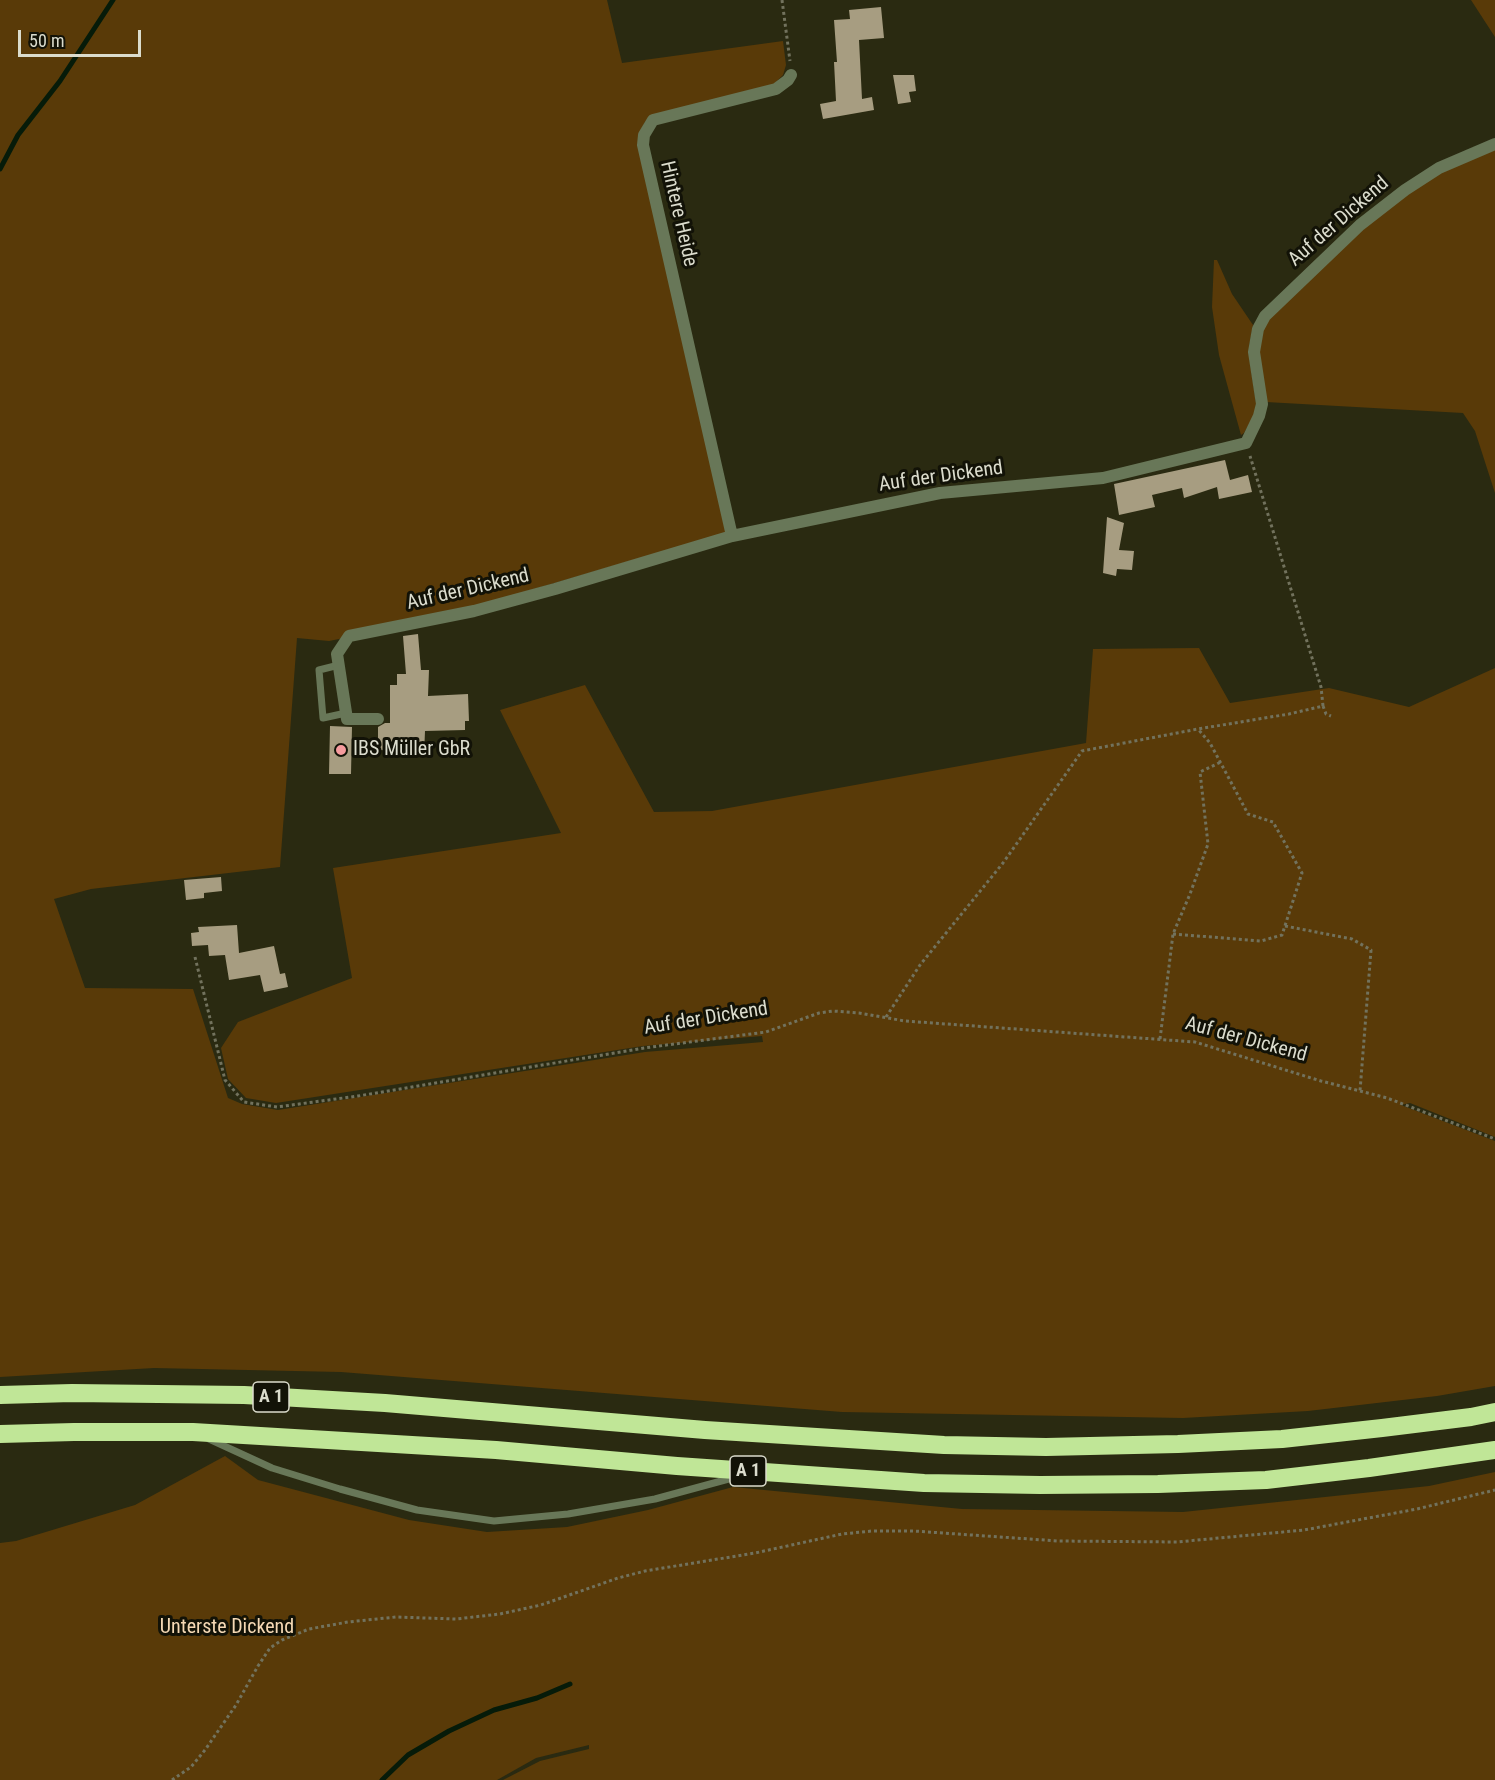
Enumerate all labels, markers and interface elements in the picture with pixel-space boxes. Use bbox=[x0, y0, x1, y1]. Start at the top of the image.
scale bar bbox=[21, 18, 144, 56]
text: 50 m bbox=[29, 30, 64, 51]
street label: Hintere Heide bbox=[654, 159, 702, 269]
street label: Auf der Dickend bbox=[1284, 172, 1394, 272]
street label: Auf der Dickend bbox=[877, 456, 1005, 498]
street label: Auf der Dickend bbox=[404, 564, 532, 616]
place label: IBS Müller GbR bbox=[353, 738, 470, 762]
marker: IBS Müller GbR bbox=[334, 743, 348, 757]
street label: Auf der Dickend bbox=[642, 997, 770, 1041]
street label: Auf der Dickend bbox=[1183, 1012, 1309, 1068]
road number: A 1 bbox=[253, 1382, 289, 1412]
road number: A 1 bbox=[730, 1456, 766, 1486]
park label: Unterste Dickend bbox=[160, 1616, 294, 1640]

